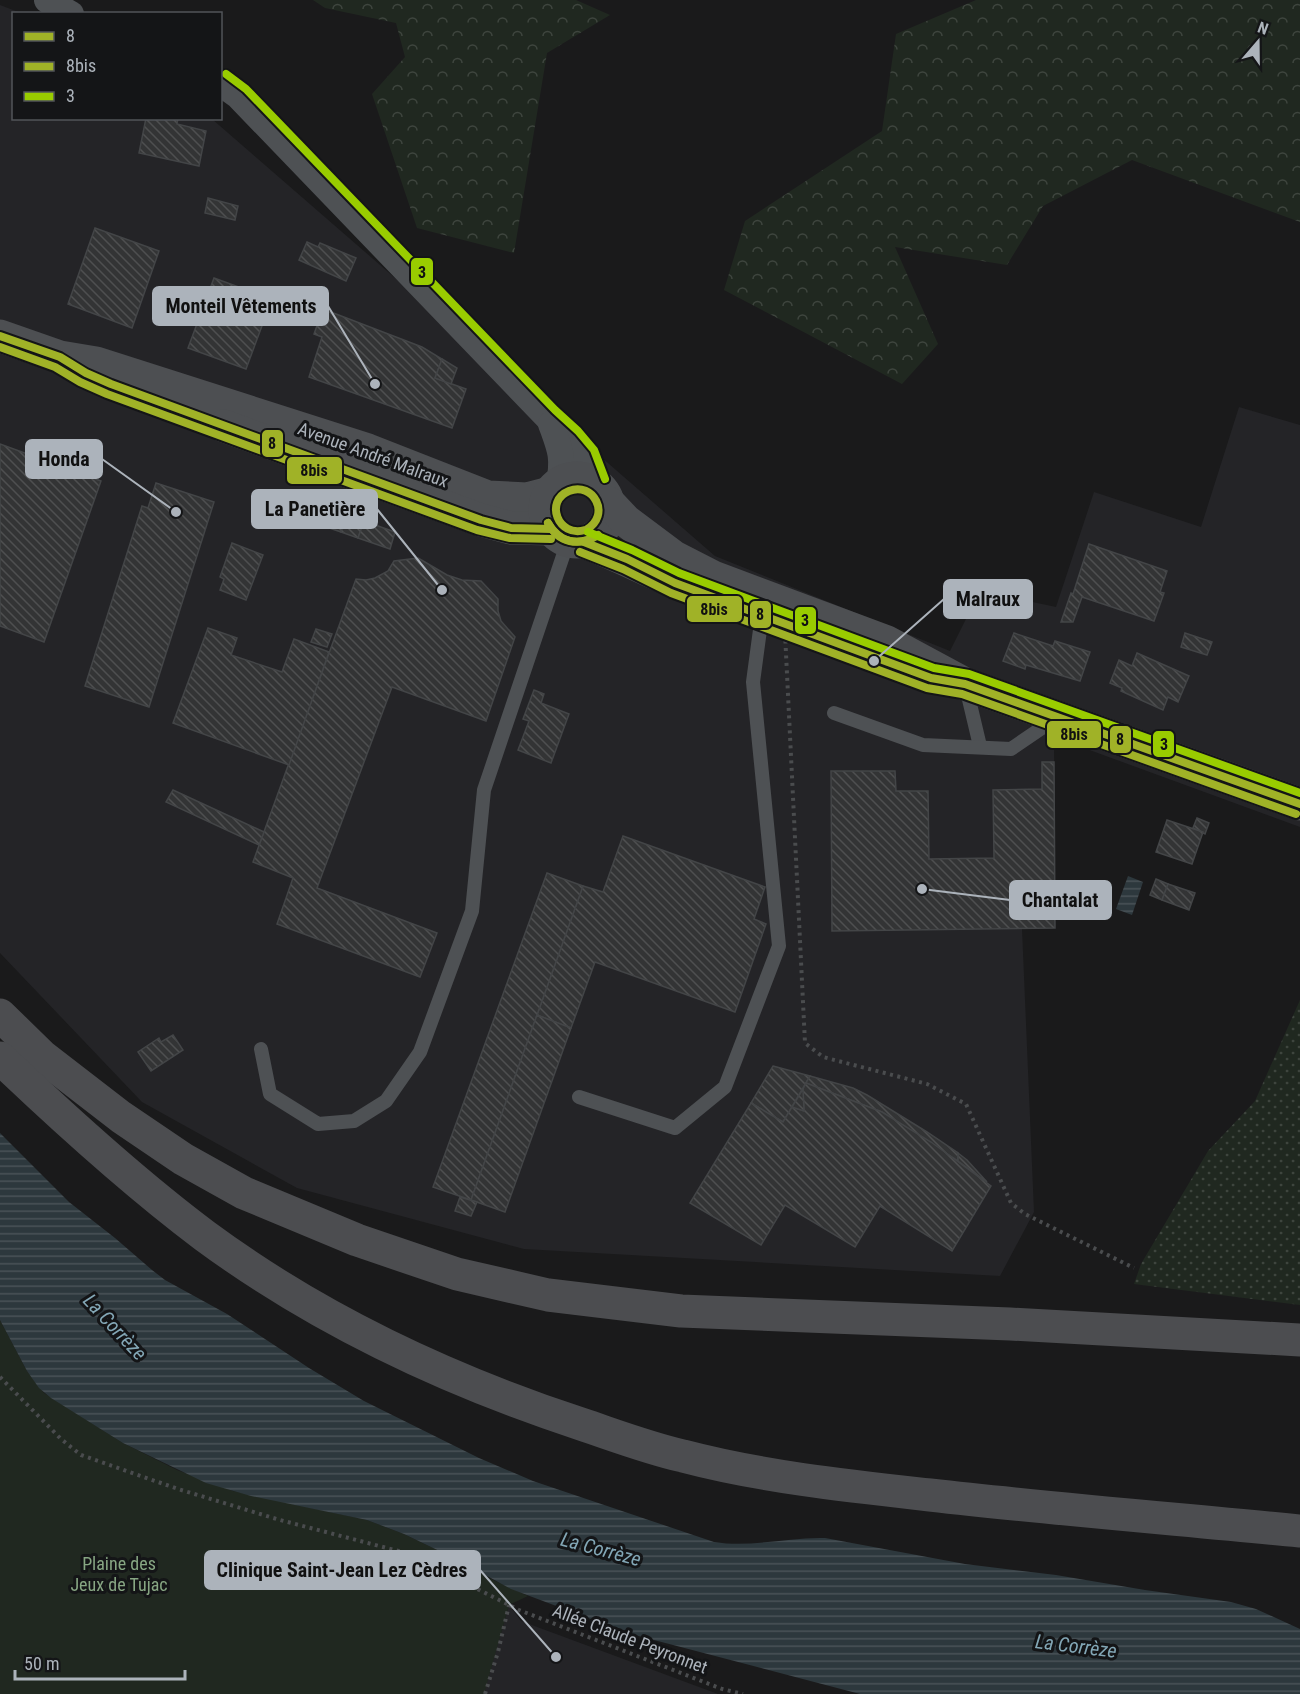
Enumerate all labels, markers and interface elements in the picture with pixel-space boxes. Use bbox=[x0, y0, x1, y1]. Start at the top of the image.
legend bbox=[12, 12, 222, 120]
north arrow bbox=[1228, 12, 1288, 72]
text: N bbox=[1255, 18, 1271, 39]
text: 8 bbox=[66, 25, 75, 46]
text: 8bis bbox=[66, 55, 96, 76]
text: 3 bbox=[66, 85, 75, 106]
line badge: 3 bbox=[410, 257, 434, 286]
text: 3 bbox=[418, 263, 426, 282]
callout: Monteil Vêtements bbox=[153, 287, 328, 325]
text: Monteil Vêtements bbox=[165, 294, 317, 318]
street label: Avenue André Malraux bbox=[295, 418, 451, 492]
line badge: 8 bbox=[261, 429, 284, 458]
text: 8 bbox=[268, 434, 276, 453]
callout: Honda bbox=[26, 440, 102, 478]
text: Honda bbox=[38, 447, 90, 471]
line badge: 8bis bbox=[286, 456, 343, 485]
text: 8bis bbox=[300, 461, 328, 480]
callout: La Panetière bbox=[252, 490, 377, 528]
text: La Panetière bbox=[265, 497, 365, 521]
callout: Malraux bbox=[944, 580, 1032, 618]
text: Malraux bbox=[956, 587, 1020, 611]
line badge: 8bis bbox=[686, 595, 743, 623]
text: 8bis bbox=[700, 600, 728, 619]
line badge: 8 bbox=[749, 600, 772, 629]
text: 8 bbox=[756, 605, 764, 624]
line badge: 3 bbox=[794, 606, 817, 635]
text: 3 bbox=[801, 611, 809, 630]
line badge: 8bis bbox=[1046, 720, 1102, 749]
text: 8bis bbox=[1060, 725, 1088, 744]
line badge: 8 bbox=[1109, 725, 1132, 754]
text: 8 bbox=[1116, 730, 1124, 749]
line badge: 3 bbox=[1152, 730, 1175, 758]
text: 3 bbox=[1160, 735, 1168, 754]
callout: Chantalat bbox=[1010, 881, 1111, 919]
text: Chantalat bbox=[1022, 888, 1098, 912]
water label: La Corrèze bbox=[78, 1289, 152, 1365]
water label: La Corrèze bbox=[558, 1527, 644, 1571]
callout: Clinique Saint-Jean Lez Cèdres bbox=[205, 1551, 480, 1589]
park label: Plaine des Jeux de Tujac bbox=[70, 1553, 168, 1595]
text: Clinique Saint-Jean Lez Cèdres bbox=[217, 1558, 467, 1582]
street label: Allée Claude Peyronnet bbox=[550, 1599, 711, 1678]
water label: La Corrèze bbox=[1034, 1629, 1118, 1663]
scale bar bbox=[15, 1643, 184, 1681]
text: 50 m bbox=[24, 1653, 59, 1674]

